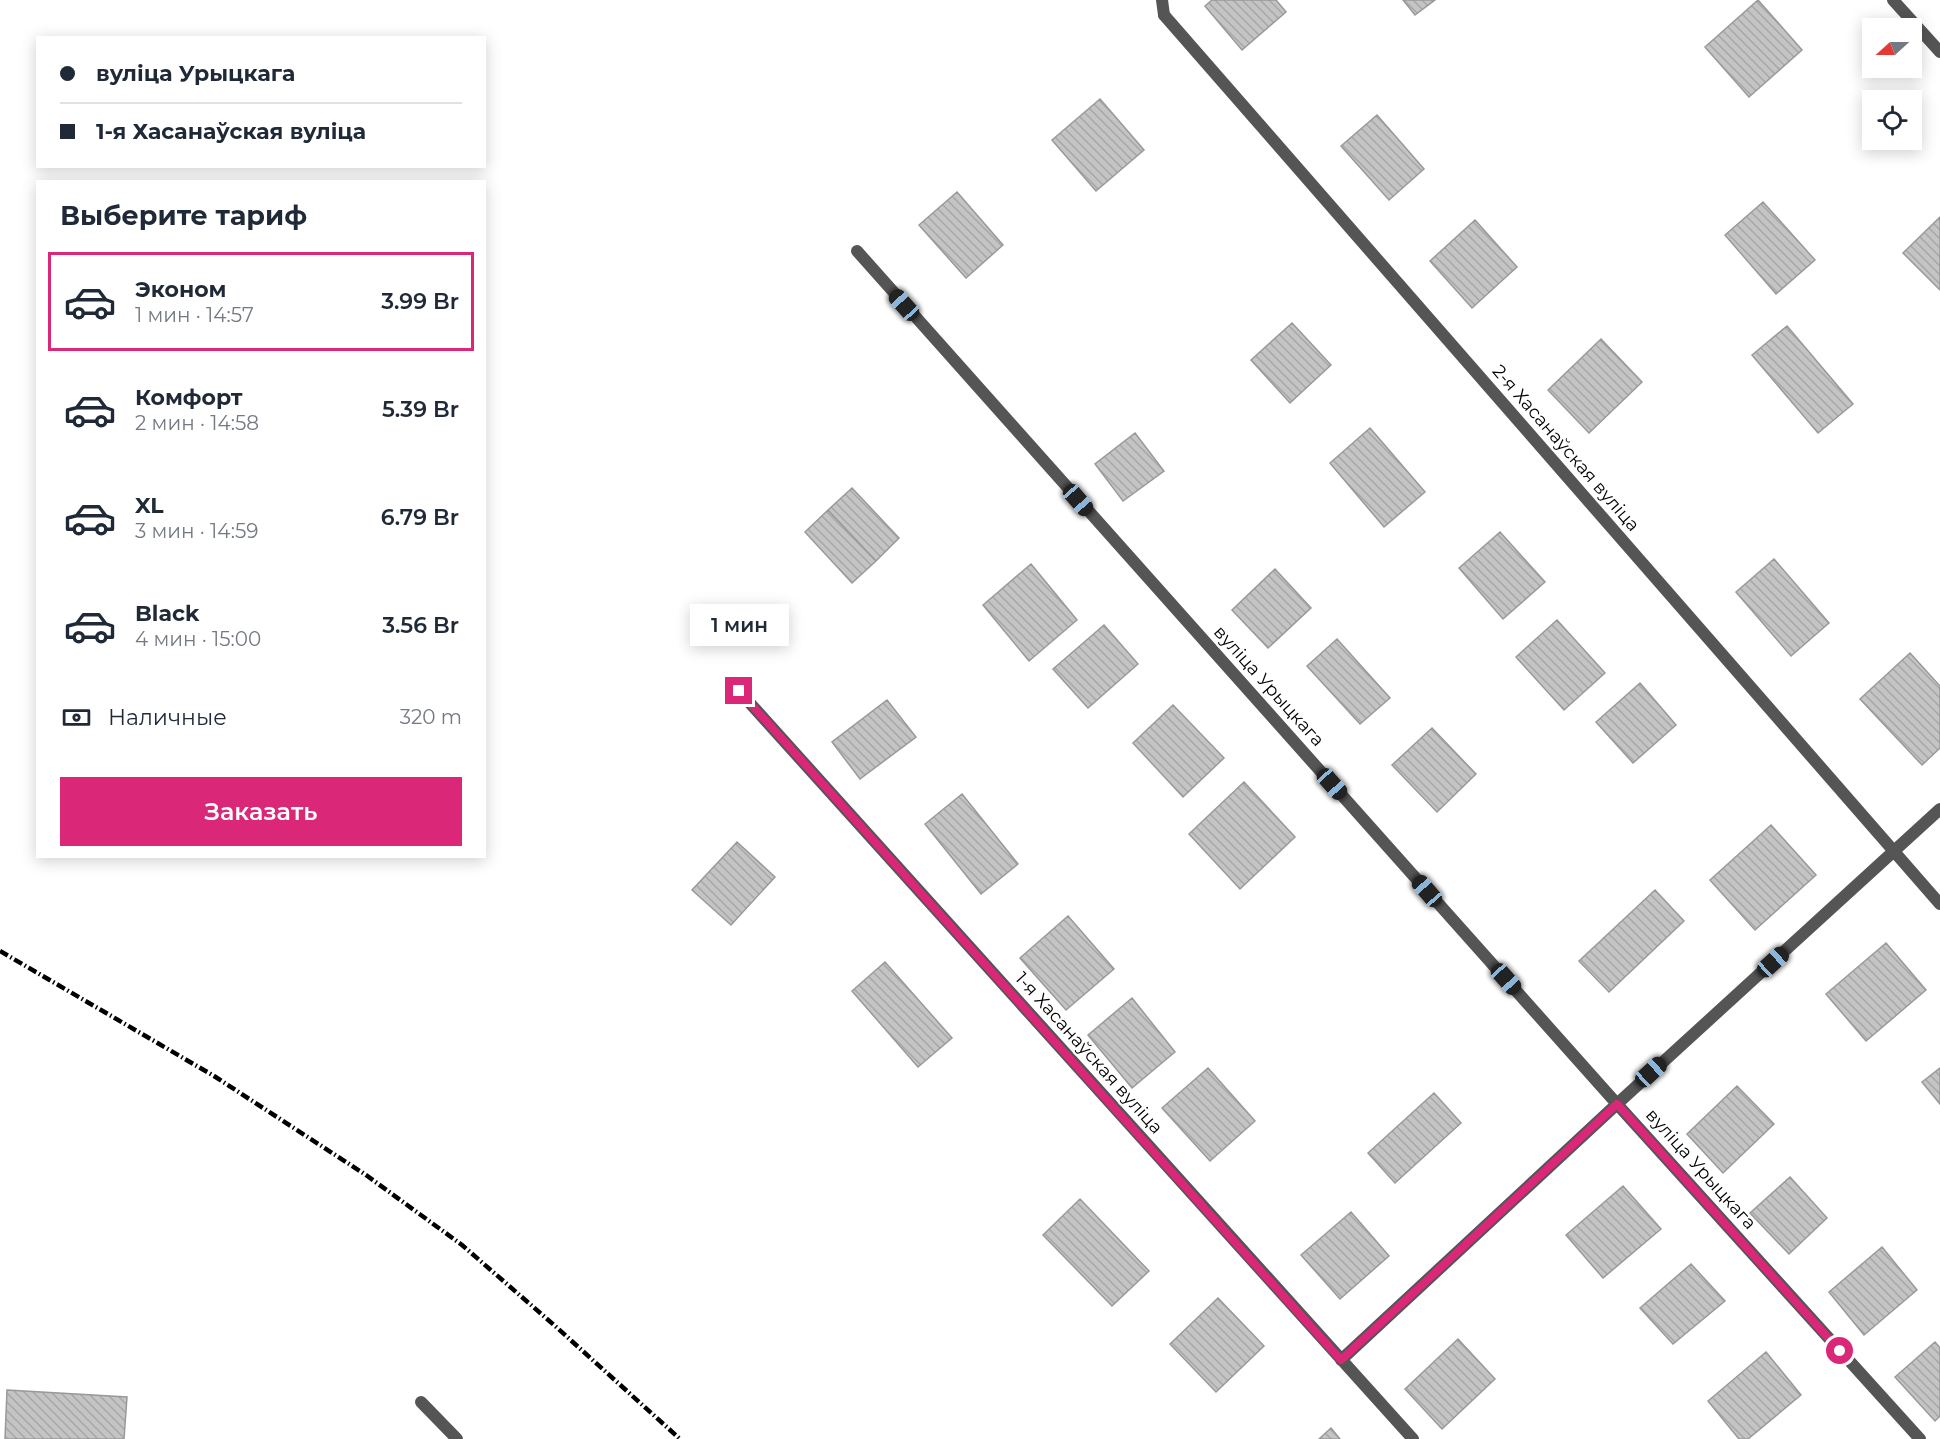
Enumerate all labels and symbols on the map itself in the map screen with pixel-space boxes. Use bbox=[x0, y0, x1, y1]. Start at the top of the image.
north arrow bbox=[1862, 18, 1922, 78]
car bbox=[885, 286, 923, 324]
street label: 2-я Хасанаўская вуліца bbox=[1488, 360, 1644, 536]
car bbox=[1059, 481, 1097, 519]
callout: 1 мин bbox=[690, 604, 789, 646]
street label: вуліца Урыцкага bbox=[1209, 621, 1329, 751]
route end bbox=[725, 677, 752, 704]
car bbox=[1313, 765, 1351, 803]
car bbox=[1408, 872, 1446, 910]
car bbox=[1754, 943, 1792, 981]
car bbox=[1487, 960, 1525, 998]
street label: 1-я Хасанаўская вуліца bbox=[1011, 968, 1167, 1138]
car bbox=[1632, 1053, 1670, 1091]
street label: вуліца Урыцкага bbox=[1641, 1104, 1761, 1234]
route start bbox=[1826, 1337, 1853, 1364]

